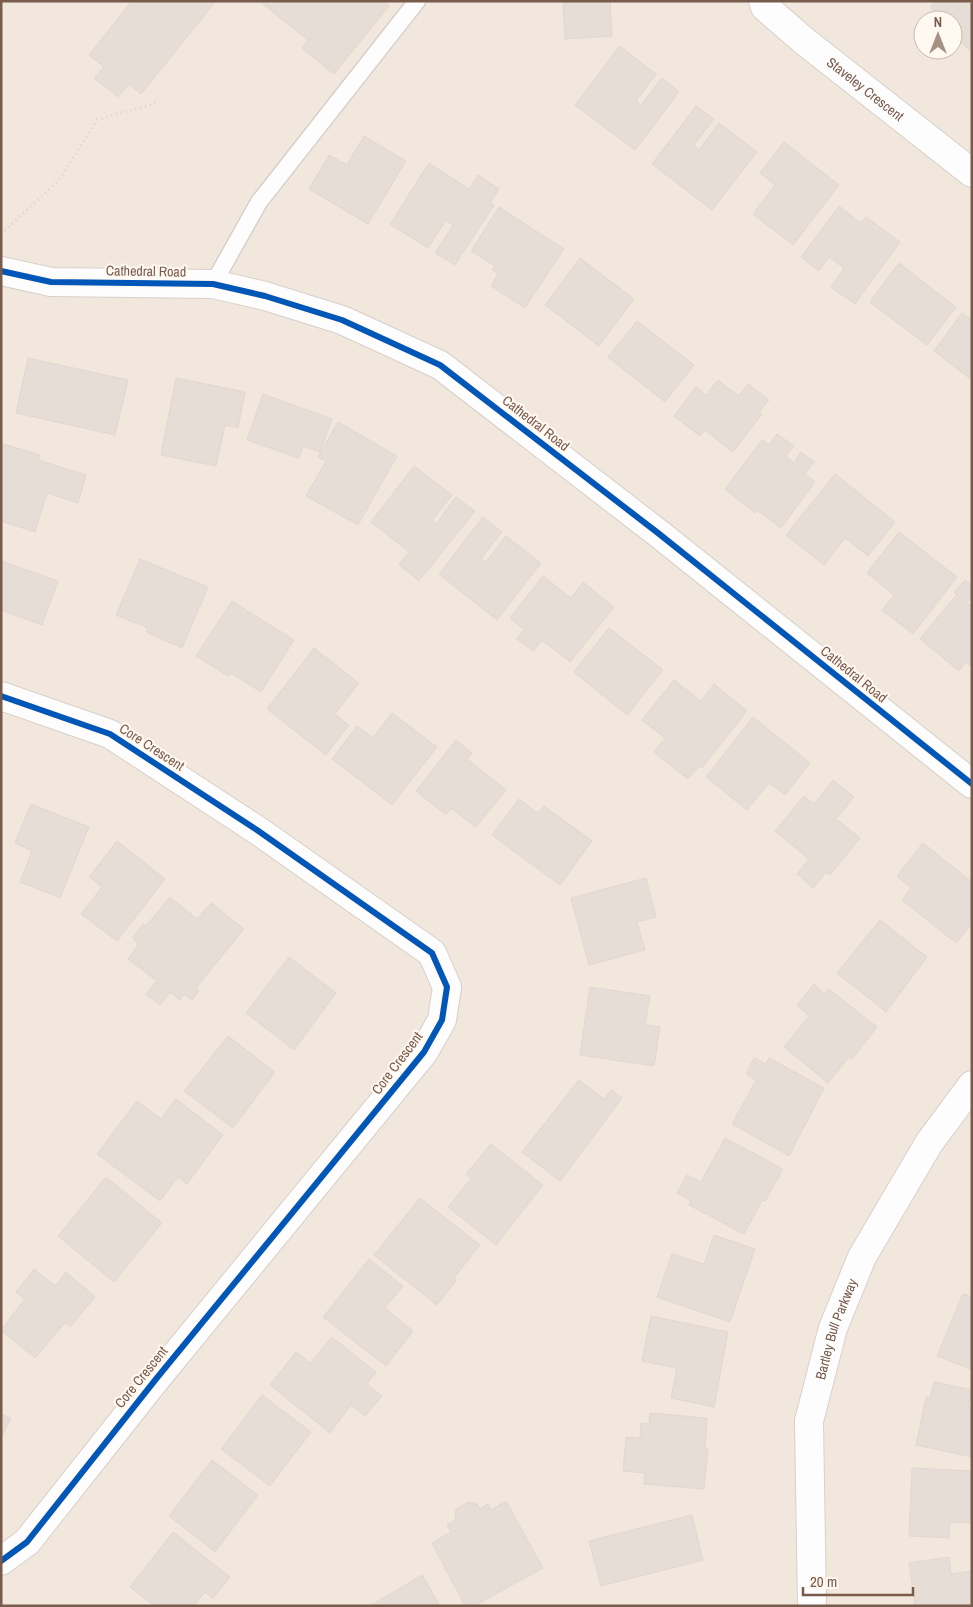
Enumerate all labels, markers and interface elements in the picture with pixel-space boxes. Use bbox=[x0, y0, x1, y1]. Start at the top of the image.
north arrow bbox=[913, 10, 963, 60]
text: N bbox=[934, 13, 942, 31]
street label: Staveley Crescent bbox=[823, 53, 908, 125]
street label: Cathedral Road bbox=[106, 261, 186, 281]
street label: Cathedral Road bbox=[499, 391, 573, 455]
street label: Cathedral Road bbox=[817, 642, 891, 706]
street label: Core Crescent bbox=[116, 719, 188, 775]
street label: Core Crescent bbox=[368, 1028, 426, 1098]
street label: Bartley Bull Parkway bbox=[811, 1276, 861, 1381]
street label: Core Crescent bbox=[111, 1343, 171, 1411]
scale bar bbox=[803, 1564, 913, 1596]
text: 20 m bbox=[810, 1571, 837, 1592]

